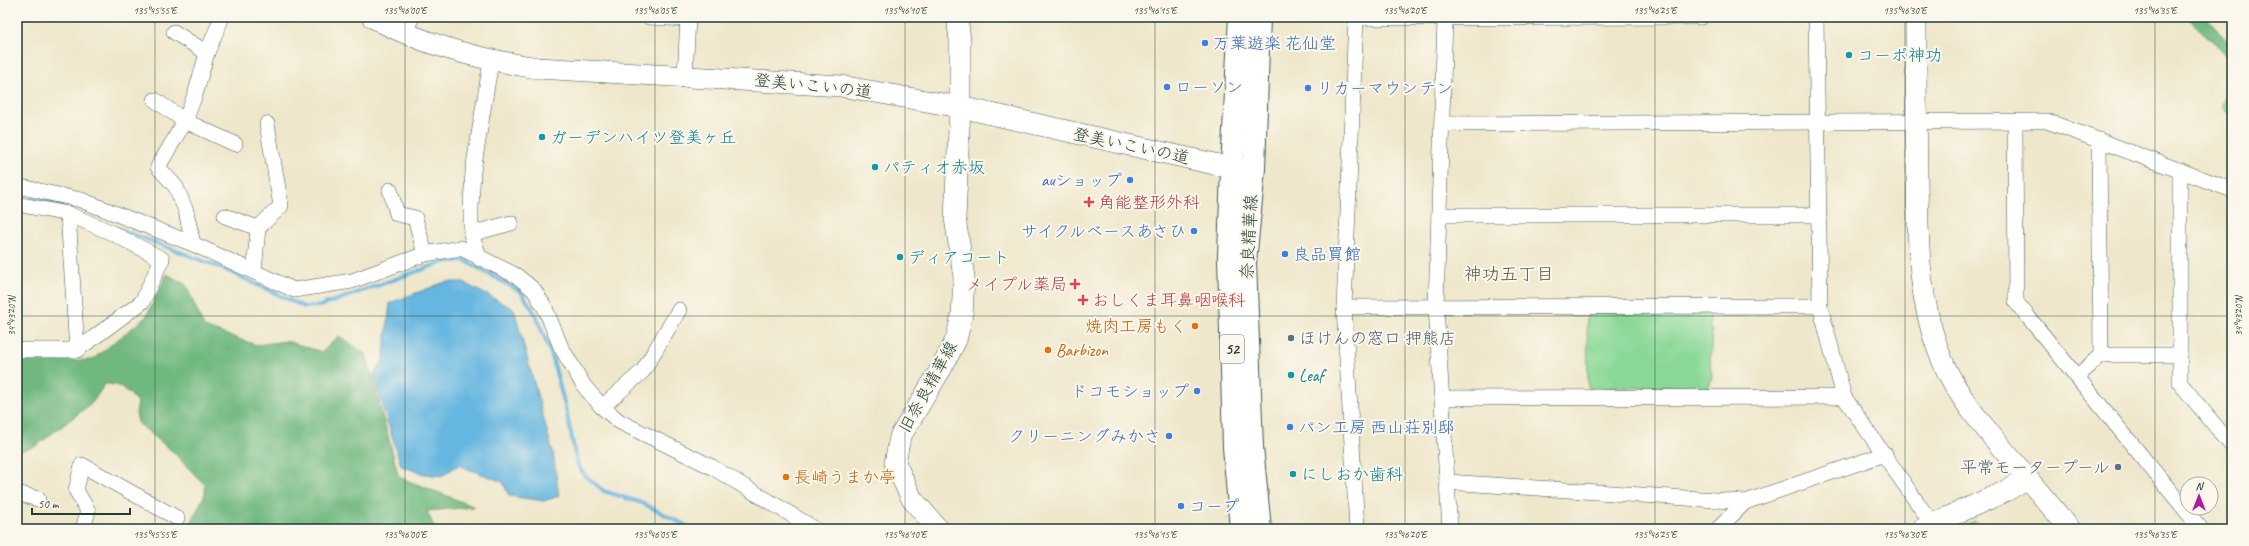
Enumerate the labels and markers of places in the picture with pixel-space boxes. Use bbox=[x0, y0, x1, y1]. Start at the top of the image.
place label: 万葉遊楽 花仙堂 bbox=[1213, 33, 1336, 54]
marker: 万葉遊楽 花仙堂 bbox=[1200, 38, 1210, 48]
place label: コーポ神功 bbox=[1857, 45, 1942, 66]
marker: コーポ神功 bbox=[1844, 50, 1854, 60]
place label: ローソン bbox=[1175, 77, 1243, 98]
place label: リカーマウンテン bbox=[1316, 78, 1453, 99]
marker: ローソン bbox=[1162, 82, 1172, 92]
marker: リカーマウンテン bbox=[1303, 83, 1313, 93]
place label: ガーデンハイツ登美ヶ丘 bbox=[550, 127, 736, 148]
marker: ガーデンハイツ登美ヶ丘 bbox=[537, 132, 547, 142]
place label: パティオ赤坂 bbox=[883, 157, 985, 178]
marker: パティオ赤坂 bbox=[870, 162, 880, 172]
place label: auショップ bbox=[1041, 170, 1122, 191]
marker: auショップ bbox=[1125, 175, 1135, 185]
place label: 角能整形外科 bbox=[1098, 192, 1200, 213]
marker: 角能整形外科 bbox=[1083, 196, 1095, 208]
place label: サイクルベースあさひ bbox=[1021, 221, 1186, 242]
marker: サイクルベースあさひ bbox=[1189, 226, 1199, 236]
place label: 良品買館 bbox=[1293, 244, 1361, 265]
place label: ディアコート bbox=[908, 247, 1010, 268]
marker: 良品買館 bbox=[1280, 249, 1290, 259]
marker: ディアコート bbox=[895, 252, 905, 262]
place label: メイプル薬局 bbox=[966, 274, 1067, 295]
marker: メイプル薬局 bbox=[1070, 279, 1080, 289]
place label: おしくま耳鼻咽喉科 bbox=[1092, 290, 1245, 311]
marker: おしくま耳鼻咽喉科 bbox=[1077, 294, 1089, 306]
place label: 焼肉工房もく bbox=[1085, 316, 1187, 337]
marker: 焼肉工房もく bbox=[1190, 321, 1200, 331]
place label: ほけんの窓口 押熊店 bbox=[1299, 328, 1456, 349]
marker: ほけんの窓口 押熊店 bbox=[1286, 333, 1296, 343]
place label: Barbizon bbox=[1056, 340, 1109, 361]
marker: Barbizon bbox=[1043, 345, 1053, 355]
place label: Leaf bbox=[1299, 365, 1328, 386]
marker: Leaf bbox=[1286, 370, 1296, 380]
place label: ドコモショップ bbox=[1071, 381, 1189, 402]
marker: ドコモショップ bbox=[1192, 386, 1202, 396]
place label: パン工房 西山荘別邸 bbox=[1298, 417, 1455, 438]
marker: パン工房 西山荘別邸 bbox=[1285, 422, 1295, 432]
place label: クリーニングみかさ bbox=[1008, 426, 1161, 447]
marker: クリーニングみかさ bbox=[1164, 431, 1174, 441]
place label: 平常モータープール bbox=[1960, 457, 2110, 478]
marker: 平常モータープール bbox=[2113, 462, 2123, 472]
place label: にしおか歯科 bbox=[1301, 464, 1403, 485]
place label: 長崎うまか亭 bbox=[794, 467, 896, 488]
marker: にしおか歯科 bbox=[1288, 469, 1298, 479]
marker: 長崎うまか亭 bbox=[781, 472, 791, 482]
place label: コープ bbox=[1189, 496, 1239, 517]
marker: コープ bbox=[1176, 501, 1186, 511]

